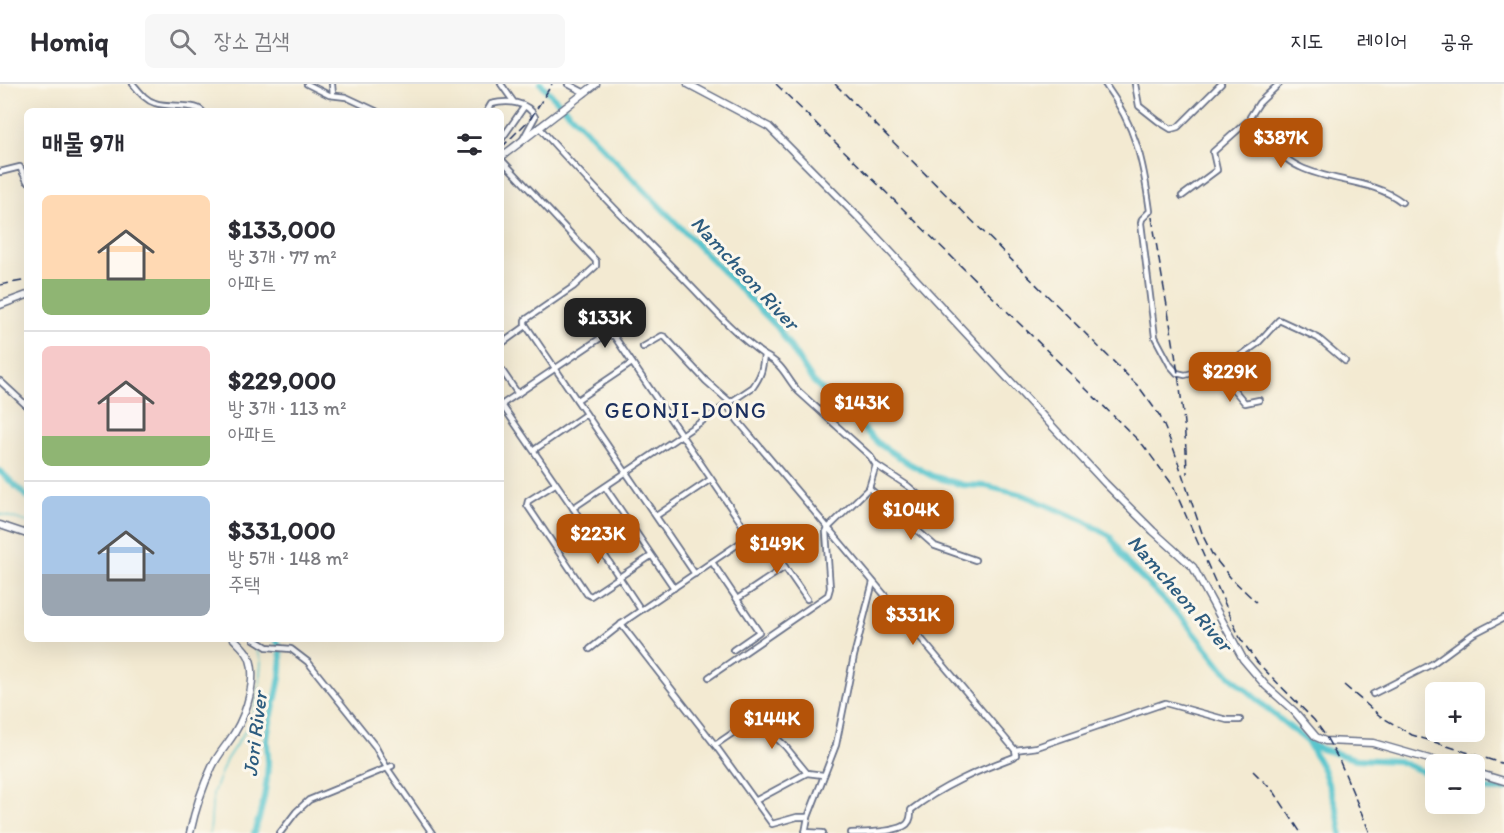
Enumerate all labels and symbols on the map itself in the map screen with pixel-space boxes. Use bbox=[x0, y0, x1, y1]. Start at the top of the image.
pin: $387K bbox=[1239, 118, 1323, 169]
water label: Namcheon River bbox=[686, 210, 806, 337]
pin: $133K bbox=[563, 298, 647, 349]
pin: $229K bbox=[1188, 352, 1272, 403]
pin: $143K bbox=[820, 383, 904, 434]
district label: GEONJI-DONG bbox=[605, 397, 767, 424]
pin: $104K bbox=[869, 490, 953, 541]
pin: $223K bbox=[556, 514, 640, 565]
pin: $149K bbox=[735, 524, 819, 575]
water label: Namcheon River bbox=[1123, 529, 1240, 658]
pin: $331K bbox=[871, 595, 955, 646]
water label: Jori River bbox=[237, 687, 272, 778]
pin: $144K bbox=[730, 699, 814, 750]

